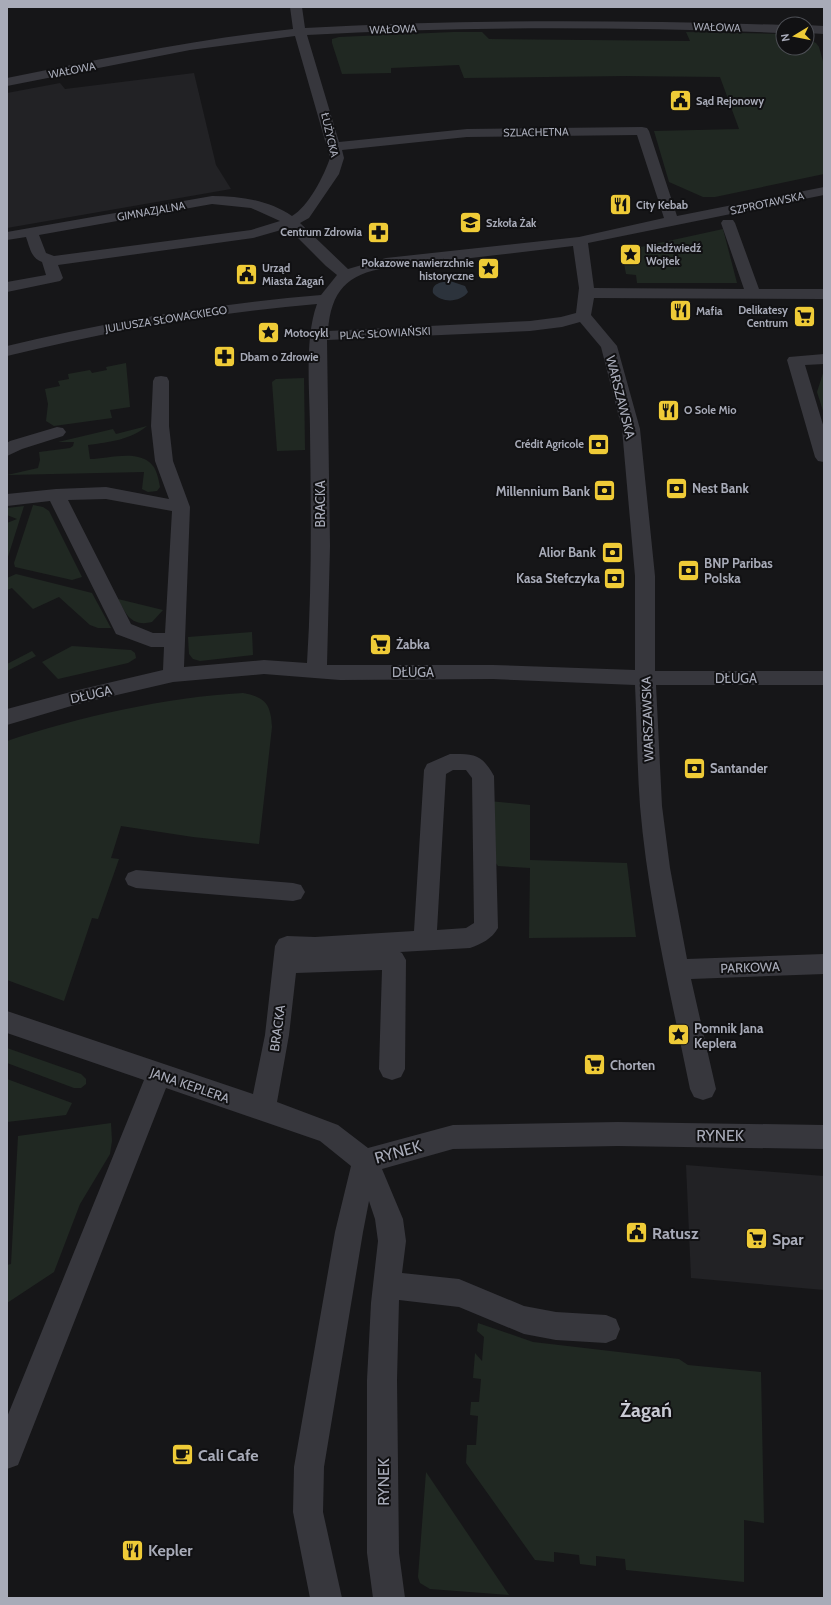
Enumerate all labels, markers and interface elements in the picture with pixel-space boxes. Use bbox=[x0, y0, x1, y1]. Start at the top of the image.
north arrow bbox=[775, 16, 815, 56]
street label: WAŁOWA bbox=[693, 19, 741, 35]
street label: WAŁOWA bbox=[369, 21, 417, 37]
text: N bbox=[778, 33, 793, 43]
street label: WAŁOWA bbox=[47, 59, 97, 81]
public building icon: Sąd Rejonowy bbox=[667, 88, 693, 114]
place label: Sąd Rejonowy bbox=[696, 94, 764, 108]
street label: ŁUŻYCKA bbox=[318, 111, 342, 159]
street label: SZLACHETNA bbox=[503, 124, 569, 140]
street label: SZPROTAWSKA bbox=[729, 188, 805, 218]
restaurant icon: City Kebab bbox=[608, 192, 634, 218]
street label: GIMNAZJALNA bbox=[116, 198, 186, 224]
place label: City Kebab bbox=[636, 198, 688, 212]
school or university icon: Szkoła Żak bbox=[458, 210, 484, 236]
place label: Szkoła Żak bbox=[486, 216, 537, 230]
pharmacy icon: Centrum Zdrowia bbox=[365, 219, 391, 245]
place label: Centrum Zdrowia bbox=[280, 225, 363, 239]
place icon: Niedźwiedź Wojtek bbox=[617, 241, 643, 267]
place label: Niedźwiedź Wojtek bbox=[646, 241, 702, 268]
place label: Pokazowe nawierzchnie historyczne bbox=[361, 256, 474, 283]
place icon: Pokazowe nawierzchnie historyczne bbox=[476, 256, 502, 282]
public building icon: Urząd Miasta Żagań bbox=[234, 261, 260, 287]
place label: Urząd Miasta Żagań bbox=[262, 261, 324, 288]
restaurant icon: Mafia bbox=[668, 298, 694, 324]
street label: JULIUSZA SŁOWACKIEGO bbox=[103, 302, 229, 336]
place label: Delikatesy Centrum bbox=[738, 303, 788, 330]
supermarket icon: Delikatesy Centrum bbox=[791, 303, 817, 329]
place label: Mafia bbox=[696, 304, 723, 318]
place icon: Motocykl bbox=[256, 320, 282, 346]
street label: PLAC SŁOWIAŃSKI bbox=[339, 324, 431, 342]
place label: Motocykl bbox=[284, 326, 329, 340]
pharmacy icon: Dbam o Zdrowie bbox=[211, 344, 237, 370]
place label: Dbam o Zdrowie bbox=[240, 350, 319, 364]
street label: WARSZAWSKA bbox=[603, 354, 639, 440]
restaurant icon: O Sole Mio bbox=[656, 397, 682, 423]
place label: O Sole Mio bbox=[684, 403, 736, 417]
bank icon: Crédit Agricole bbox=[586, 431, 612, 457]
place label: Crédit Agricole bbox=[515, 437, 584, 451]
bank icon: Nest Bank bbox=[664, 475, 690, 501]
bank icon: Millennium Bank bbox=[592, 478, 618, 504]
place label: Nest Bank bbox=[692, 480, 749, 496]
street label: BRACKA bbox=[312, 481, 328, 527]
place label: Millennium Bank bbox=[496, 483, 591, 499]
bank icon: Alior Bank bbox=[599, 539, 625, 565]
place label: Alior Bank bbox=[539, 544, 597, 560]
place label: BNP Paribas Polska bbox=[704, 555, 773, 586]
bank icon: BNP Paribas Polska bbox=[676, 557, 702, 583]
bank icon: Kasa Stefczyka bbox=[602, 565, 628, 591]
place label: Kasa Stefczyka bbox=[516, 570, 601, 586]
supermarket icon: Żabka bbox=[367, 631, 393, 657]
place label: Żabka bbox=[396, 636, 430, 652]
street label: DŁUGA bbox=[392, 664, 434, 680]
street label: DŁUGA bbox=[715, 670, 757, 686]
street label: WARSZAWSKA bbox=[638, 676, 656, 762]
street label: DŁUGA bbox=[69, 681, 113, 707]
bank icon: Santander bbox=[681, 755, 707, 781]
place label: Santander bbox=[710, 760, 768, 776]
street label: PARKOWA bbox=[720, 958, 780, 976]
street label: BRACKA bbox=[266, 1004, 288, 1052]
place label: Pomnik Jana Keplera bbox=[694, 1020, 764, 1051]
place icon: Pomnik Jana Keplera bbox=[665, 1022, 691, 1048]
supermarket icon: Chorten bbox=[582, 1052, 608, 1078]
place label: Chorten bbox=[610, 1057, 655, 1073]
street label: JANA KEPLERA bbox=[147, 1064, 232, 1106]
street label: RYNEK bbox=[696, 1126, 744, 1145]
street label: RYNEK bbox=[372, 1136, 424, 1168]
public building icon: Ratusz bbox=[624, 1220, 650, 1246]
place label: Ratusz bbox=[652, 1224, 699, 1243]
supermarket icon: Spar bbox=[744, 1226, 770, 1252]
place label: Spar bbox=[772, 1230, 804, 1249]
district label: Żagań bbox=[620, 1398, 672, 1422]
cafe icon: Cali Cafe bbox=[170, 1442, 196, 1468]
place label: Cali Cafe bbox=[198, 1446, 259, 1465]
street label: RYNEK bbox=[374, 1458, 393, 1506]
restaurant icon: Kepler bbox=[120, 1537, 146, 1563]
place label: Kepler bbox=[148, 1541, 193, 1560]

